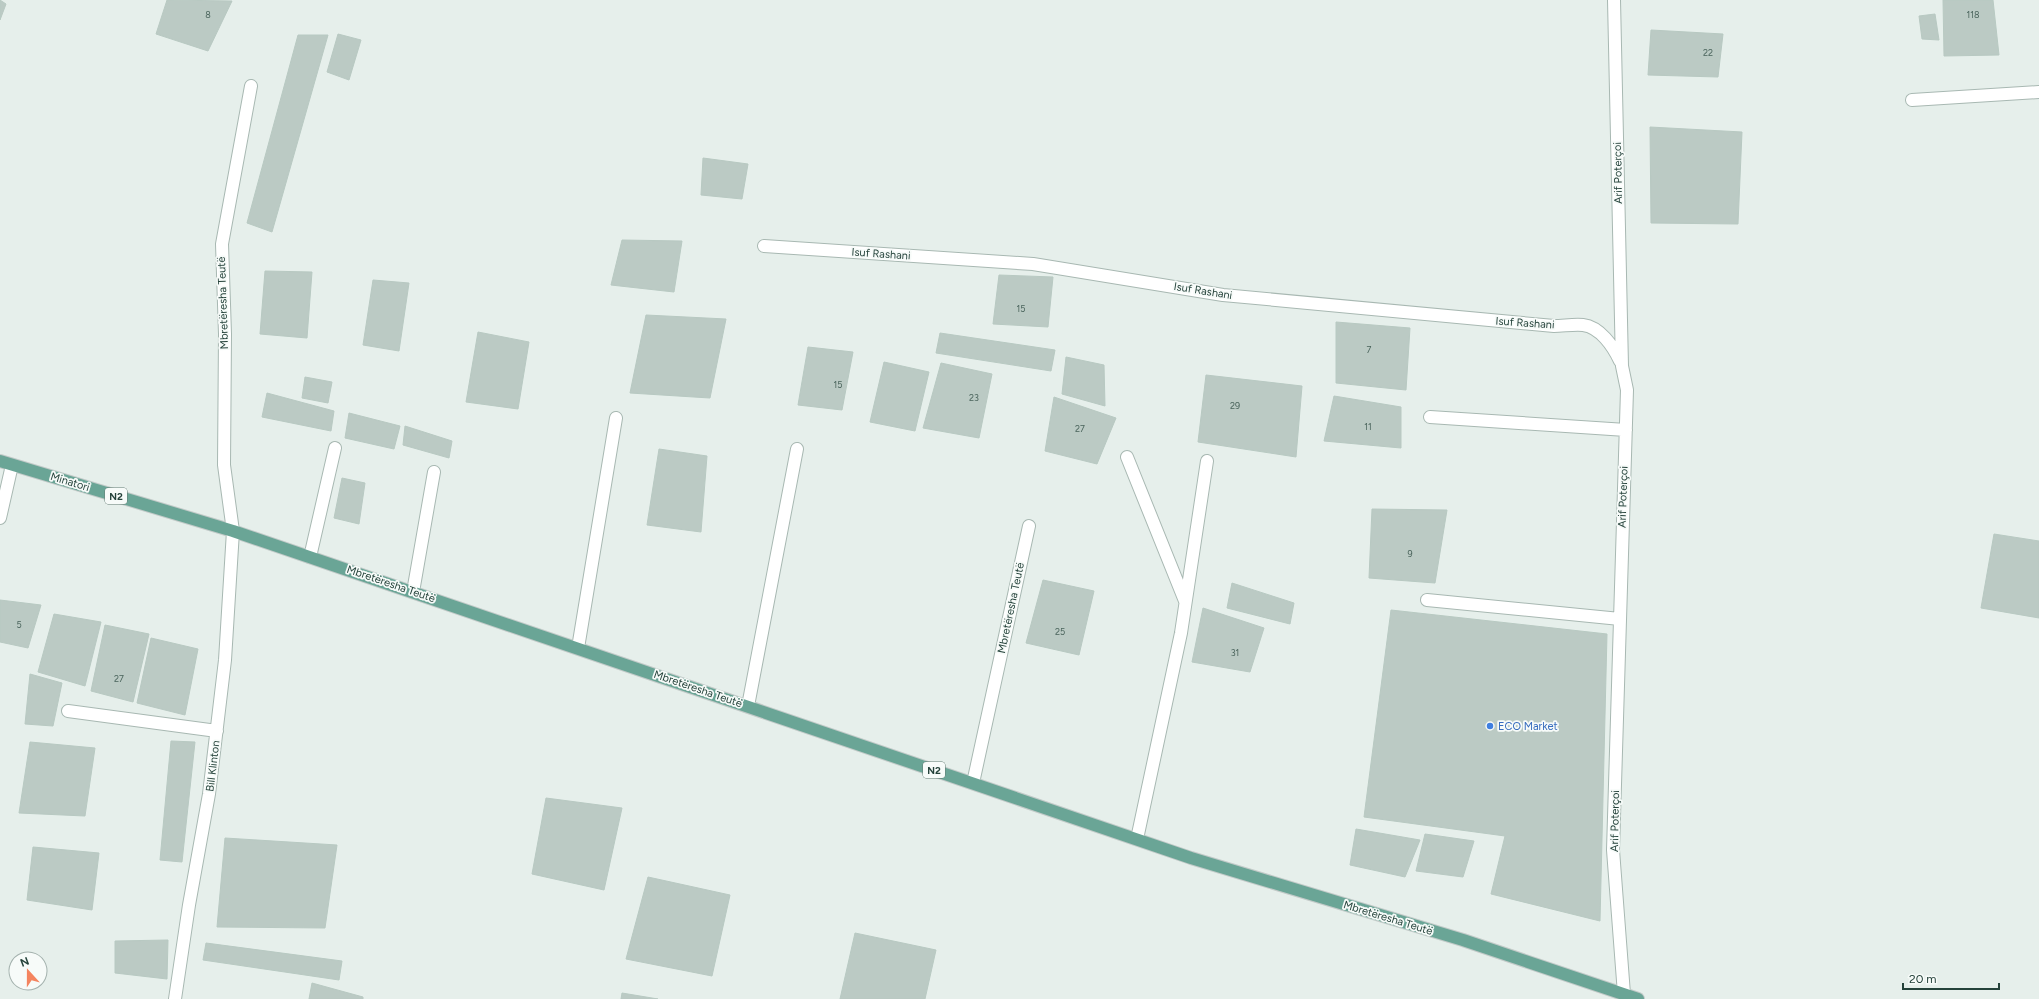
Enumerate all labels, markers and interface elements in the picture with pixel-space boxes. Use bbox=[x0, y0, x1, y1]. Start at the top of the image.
house number: 8 bbox=[205, 9, 211, 20]
house number: 118 bbox=[1967, 9, 1980, 20]
house number: 22 bbox=[1703, 47, 1713, 58]
street label: Arif Poterçoi bbox=[1611, 142, 1625, 204]
street label: Isuf Rashani bbox=[851, 245, 911, 263]
street label: Mbretëresha Teutë bbox=[215, 256, 231, 350]
street label: Isuf Rashani bbox=[1173, 280, 1233, 302]
house number: 15 bbox=[1017, 303, 1025, 314]
street label: Isuf Rashani bbox=[1495, 314, 1555, 332]
house number: 7 bbox=[1367, 344, 1372, 355]
house number: 15 bbox=[834, 379, 842, 390]
house number: 23 bbox=[969, 392, 979, 403]
house number: 29 bbox=[1230, 400, 1240, 411]
house number: 11 bbox=[1364, 421, 1372, 432]
house number: 27 bbox=[1075, 423, 1085, 434]
street label: Arif Poterçoi bbox=[1615, 466, 1631, 528]
street label: Minatori bbox=[49, 470, 91, 494]
road number: N2 bbox=[105, 488, 127, 504]
house number: 9 bbox=[1407, 548, 1413, 559]
street label: Mbretëresha Teutë bbox=[995, 561, 1027, 655]
street label: Mbretëresha Teutë bbox=[345, 563, 437, 605]
house number: 5 bbox=[16, 619, 22, 630]
house number: 25 bbox=[1055, 626, 1065, 637]
house number: 31 bbox=[1231, 647, 1239, 658]
street label: Mbretëresha Teutë bbox=[652, 668, 744, 710]
house number: 27 bbox=[114, 673, 124, 684]
place label: ECO Market bbox=[1498, 720, 1558, 733]
marker: ECO Market bbox=[1485, 721, 1495, 731]
street label: Bill Klinton bbox=[203, 740, 223, 792]
road number: N2 bbox=[923, 762, 945, 778]
street label: Arif Poterçoi bbox=[1608, 790, 1622, 852]
street label: Mbretëresha Teutë bbox=[1342, 898, 1434, 938]
north arrow bbox=[8, 951, 48, 991]
text: N bbox=[18, 955, 31, 970]
scale bar bbox=[1903, 965, 1999, 991]
text: 20 m bbox=[1909, 972, 1937, 986]

